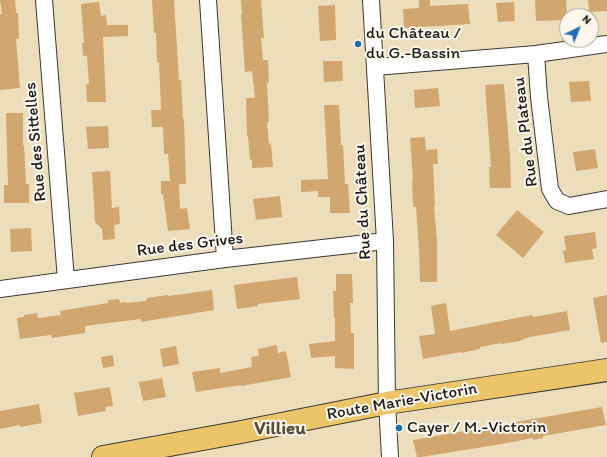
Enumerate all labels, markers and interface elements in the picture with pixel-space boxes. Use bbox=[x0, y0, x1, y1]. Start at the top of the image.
north arrow bbox=[559, 8, 599, 48]
text: N bbox=[580, 12, 594, 27]
place label: du Château / du G.-Bassin bbox=[366, 24, 461, 64]
marker: du Château / du G.-Bassin bbox=[353, 39, 363, 49]
street label: Rue du Plateau bbox=[509, 76, 543, 188]
street label: Rue des Sittelles bbox=[21, 81, 51, 203]
street label: Rue du Château bbox=[350, 144, 376, 260]
street label: Rue des Grives bbox=[136, 228, 244, 262]
street label: Route Marie-Victorin bbox=[325, 379, 479, 425]
district label: Villieu bbox=[254, 418, 306, 440]
place label: Cayer / M.-Victorin bbox=[407, 418, 546, 438]
marker: Cayer / M.-Victorin bbox=[394, 423, 404, 433]

